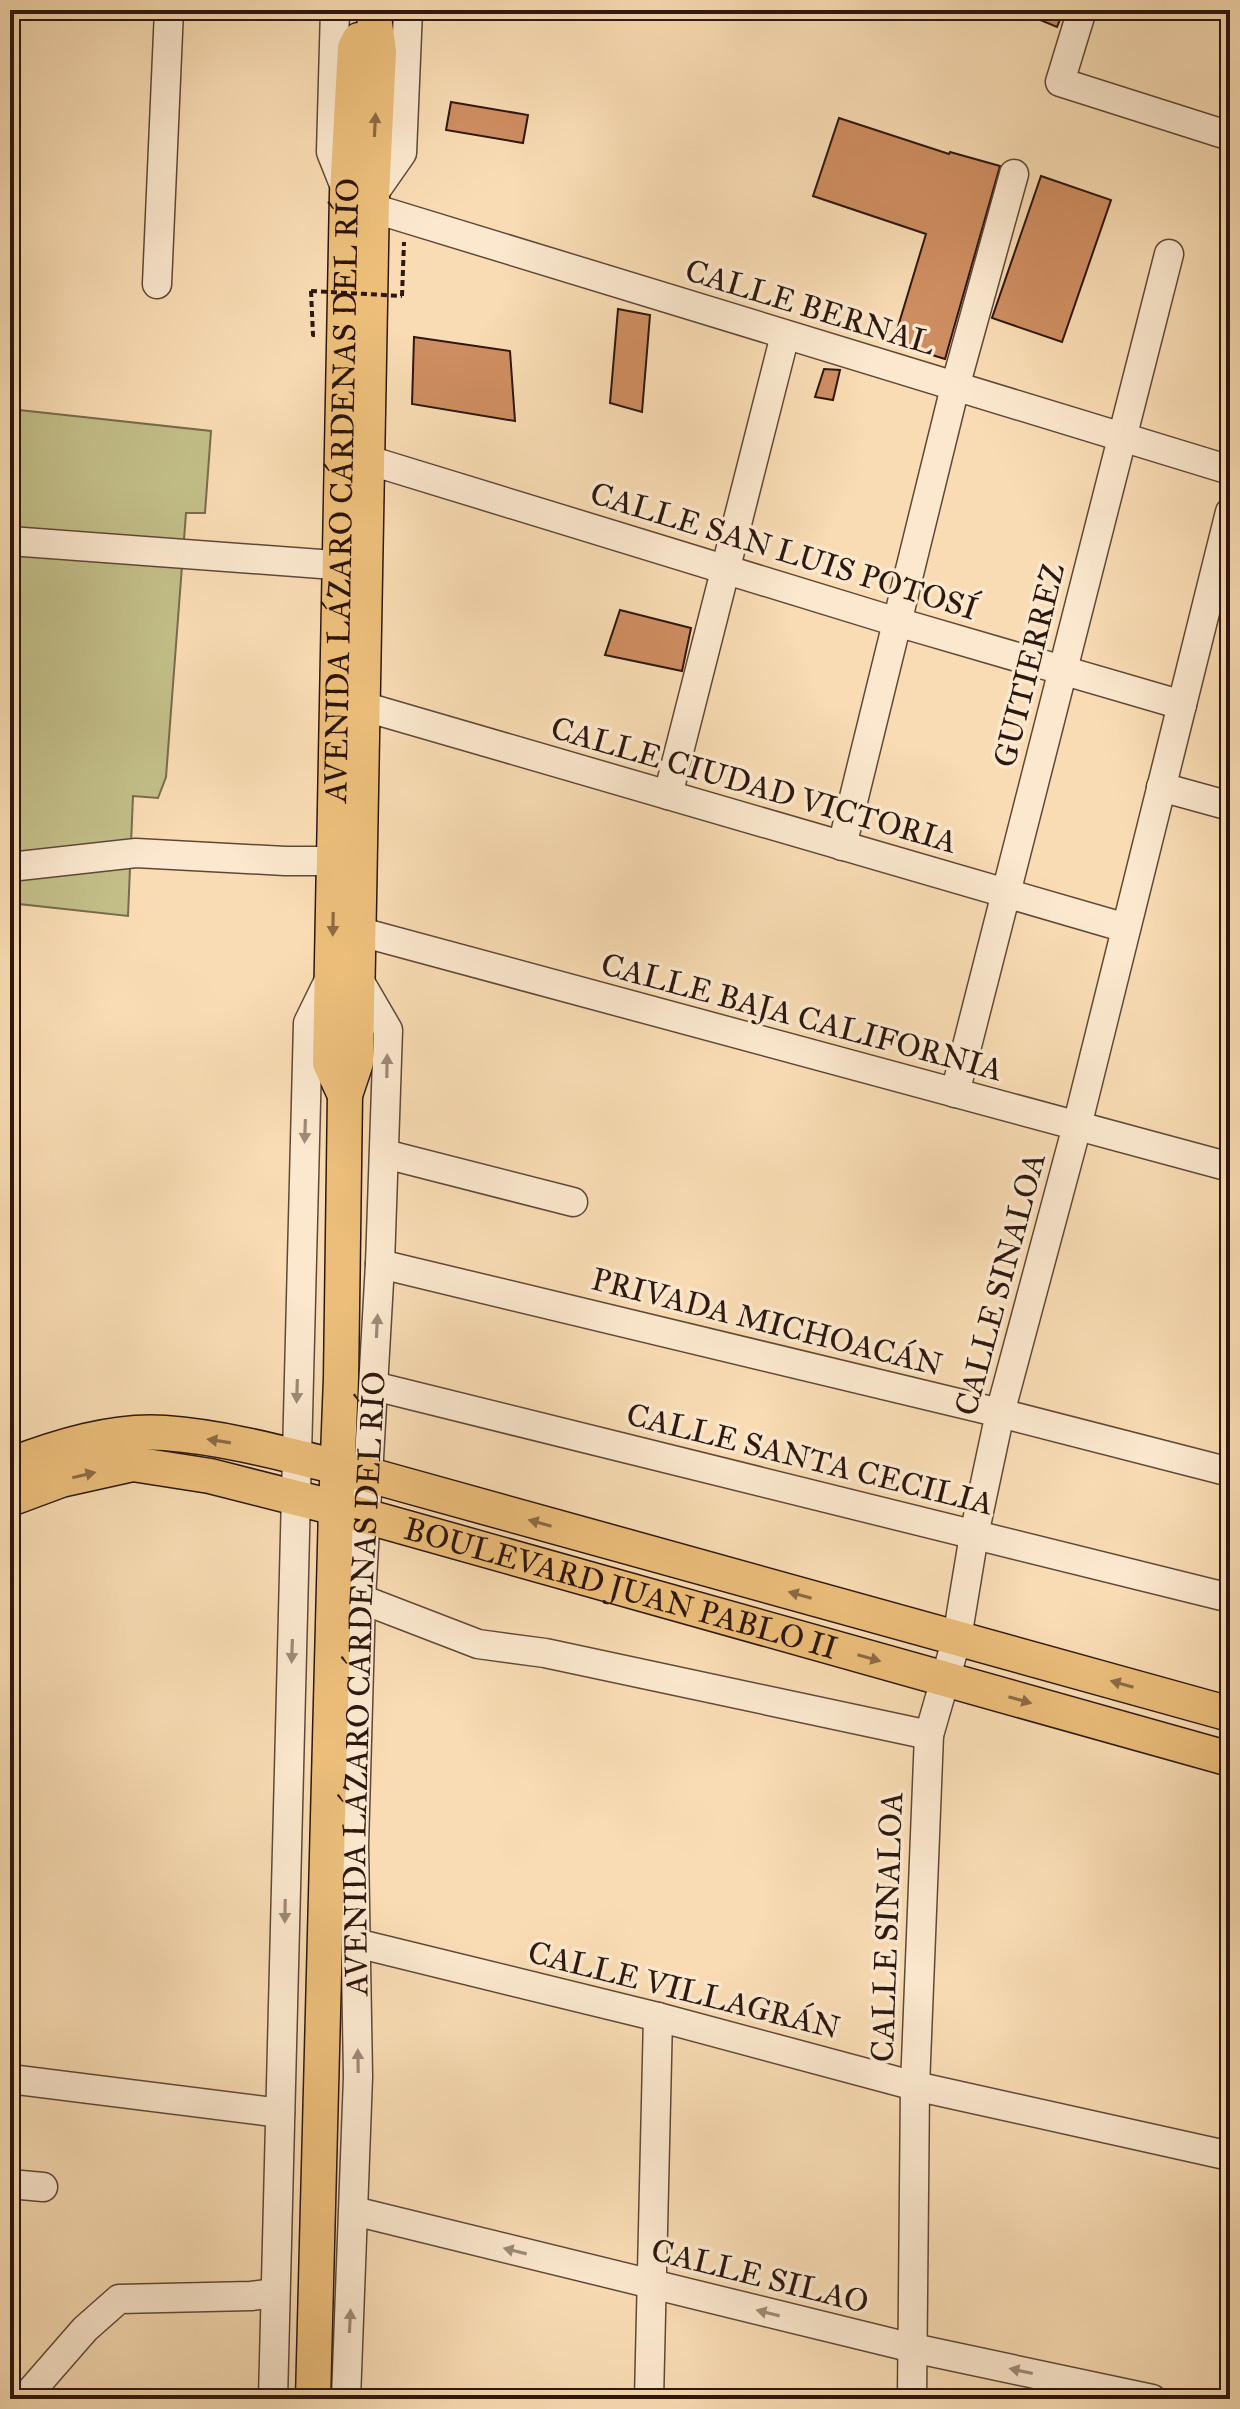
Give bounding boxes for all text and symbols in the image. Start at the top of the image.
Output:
one-way arrow [369,112,382,137]
street label: AVENIDA LÁZARO CÁRDENAS DEL RÍO [316,177,367,805]
street label: CALLE BERNAL [680,251,940,364]
street label: CALLE SAN LUIS POTOSÍ [586,472,984,629]
street label: GUITIERREZ [985,559,1073,771]
street label: CALLE CIUDAD VICTORIA [546,708,962,862]
one-way arrow [326,912,339,937]
street label: CALLE BAJA CALIFORNIA [597,945,1007,1090]
one-way arrow [380,1053,393,1078]
one-way arrow [299,1119,311,1144]
street label: CALLE SINALOA [946,1148,1054,1420]
street label: PRIVADA MICHOACÁN [588,1260,946,1384]
one-way arrow [370,1313,383,1338]
street label: AVENIDA LÁZARO CÁRDENAS DEL RÍO [334,1370,393,1998]
one-way arrow [291,1379,304,1404]
street label: CALLE SANTA CECILIA [623,1395,998,1524]
one-way arrow [206,1434,231,1447]
one-way arrow [72,1468,97,1481]
street label: BOULEVARD JUAN PABLO II [400,1509,842,1667]
one-way arrow [528,1516,552,1529]
one-way arrow [788,1588,812,1601]
one-way arrow [286,1639,298,1664]
one-way arrow [857,1652,881,1665]
one-way arrow [1109,1678,1134,1690]
one-way arrow [1009,1694,1033,1707]
street label: CALLE SINALOA [863,1791,911,2063]
one-way arrow [279,1899,291,1924]
street label: CALLE VILLAGRÁN [524,1932,844,2048]
one-way arrow [352,2048,364,2073]
street label: CALLE SILAO [647,2230,873,2322]
one-way arrow [503,2244,528,2256]
one-way arrow [755,2306,780,2318]
one-way arrow [344,2308,357,2333]
one-way arrow [1009,2364,1034,2377]

